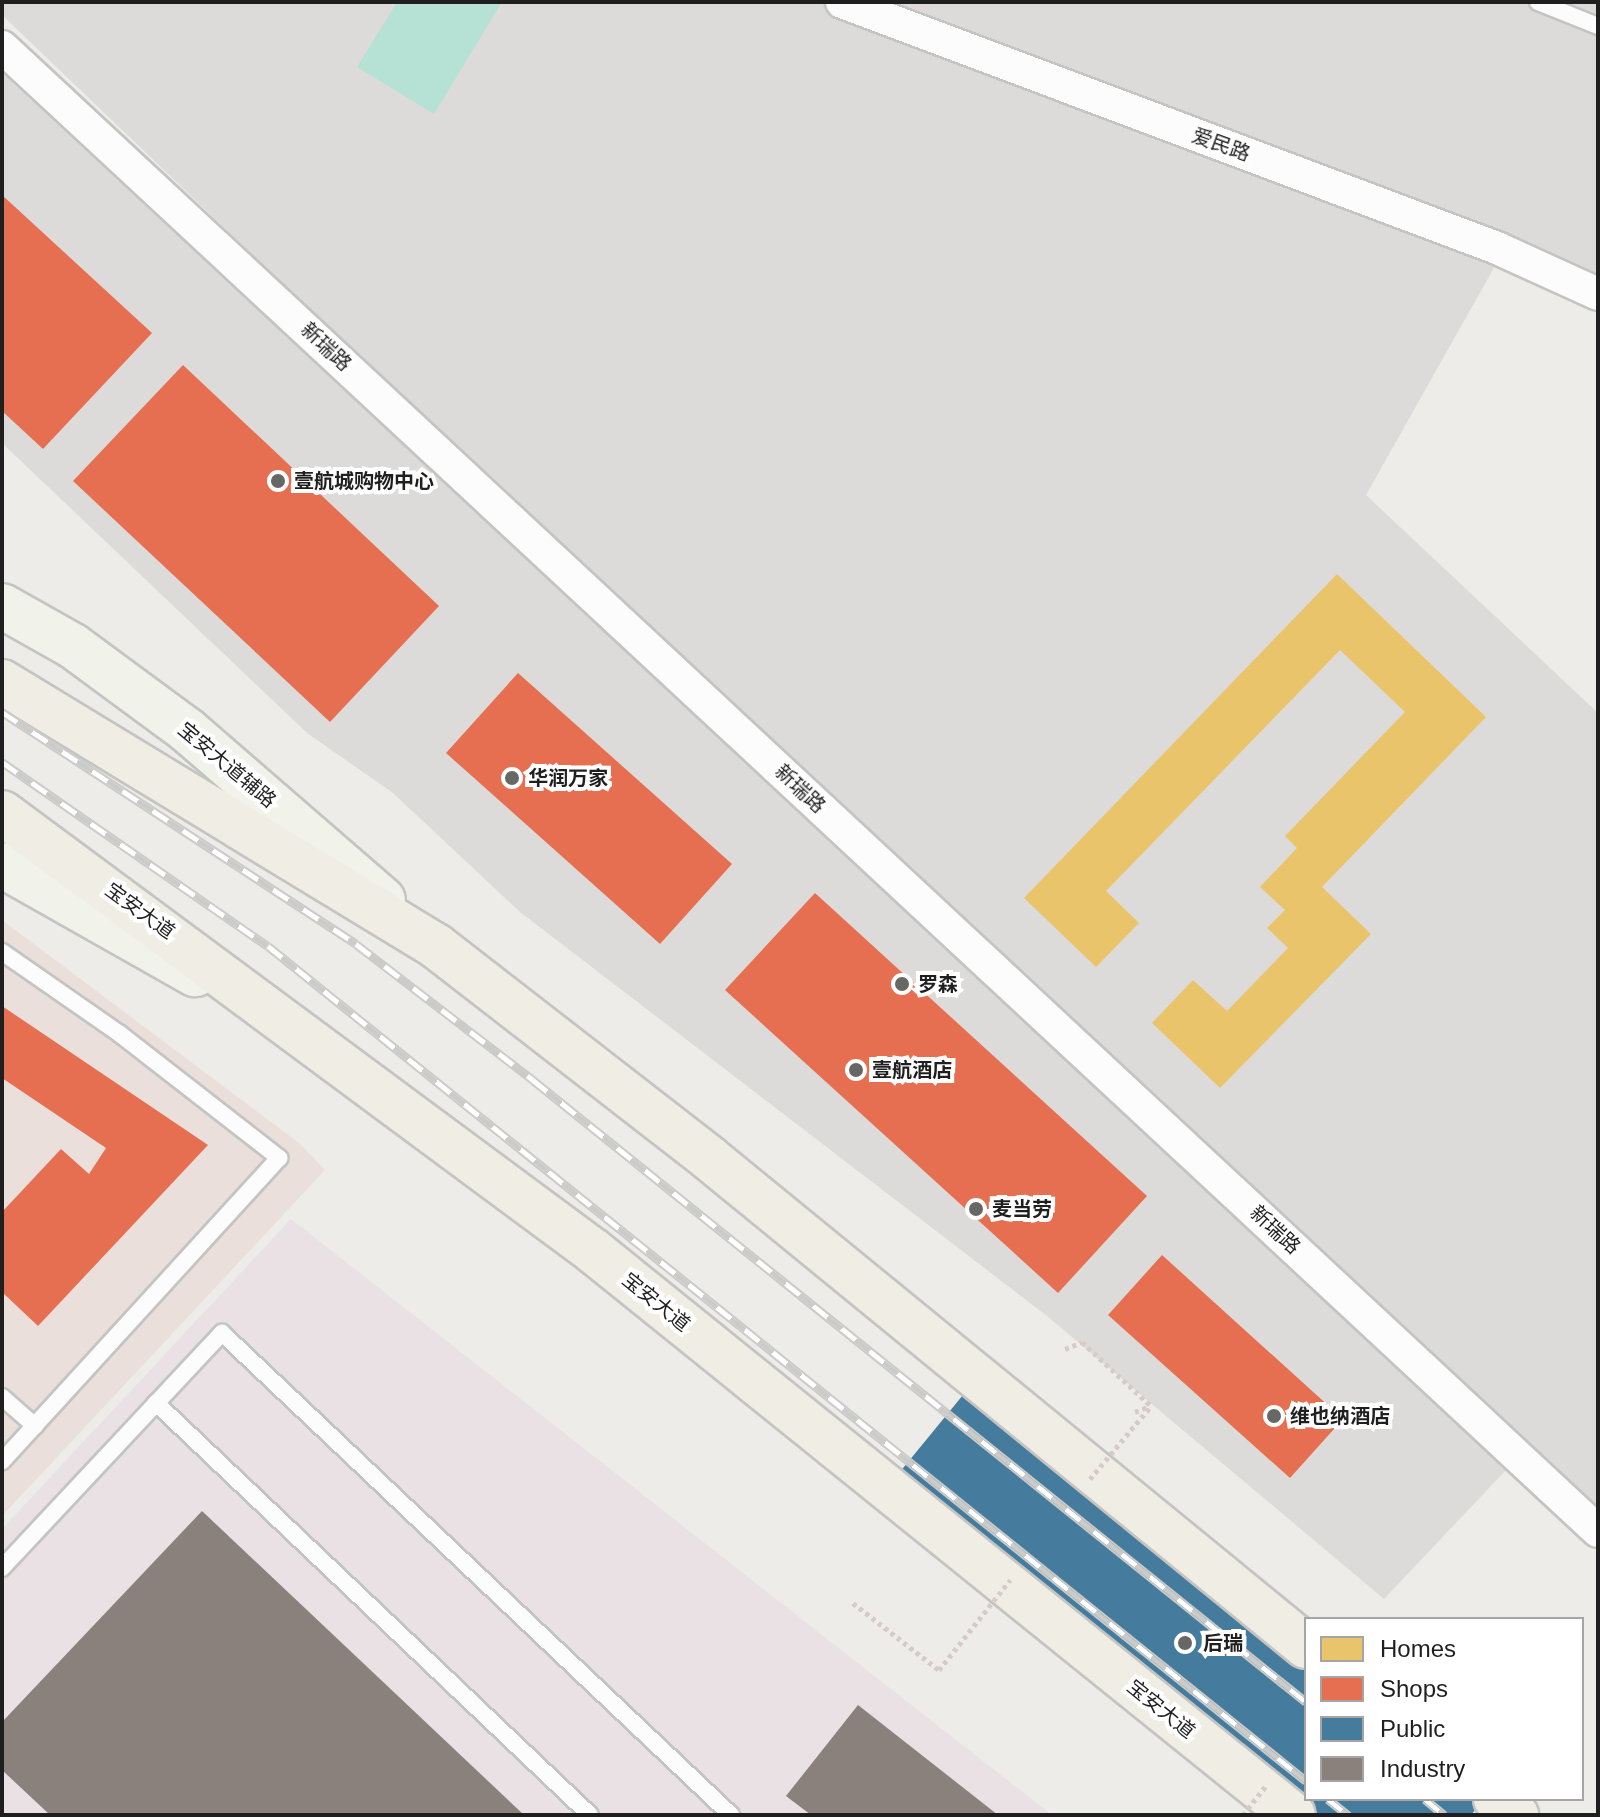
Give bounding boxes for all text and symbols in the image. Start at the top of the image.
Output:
street label: 爱民路 [1189,123,1253,167]
street label: 新瑞路 [296,318,356,376]
place label: 壹航城购物中心 [294,469,434,493]
marker: 壹航城购物中心 [269,472,287,490]
street label: 宝安大道辅路 [173,717,281,813]
street label: 新瑞路 [770,760,830,818]
place label: 华润万家 [528,766,608,790]
marker: 华润万家 [503,769,521,787]
street label: 宝安大道 [101,878,179,944]
place label: 罗森 [918,972,958,996]
marker: 罗森 [893,975,911,993]
place label: 壹航酒店 [872,1058,952,1082]
marker: 壹航酒店 [847,1061,865,1079]
place label: 麦当劳 [992,1197,1052,1221]
marker: 麦当劳 [967,1200,985,1218]
street label: 新瑞路 [1245,1201,1305,1259]
street label: 宝安大道 [617,1268,695,1336]
place label: 维也纳酒店 [1290,1404,1390,1428]
marker: 维也纳酒店 [1265,1407,1283,1425]
legend [1304,1617,1584,1801]
place label: 后瑞 [1203,1631,1243,1655]
marker: 后瑞 [1174,1632,1196,1654]
text: Homes [1380,1635,1456,1662]
street label: 宝安大道 [1122,1675,1200,1743]
text: Shops [1380,1675,1448,1702]
text: Public [1380,1715,1445,1742]
text: Industry [1380,1755,1465,1782]

